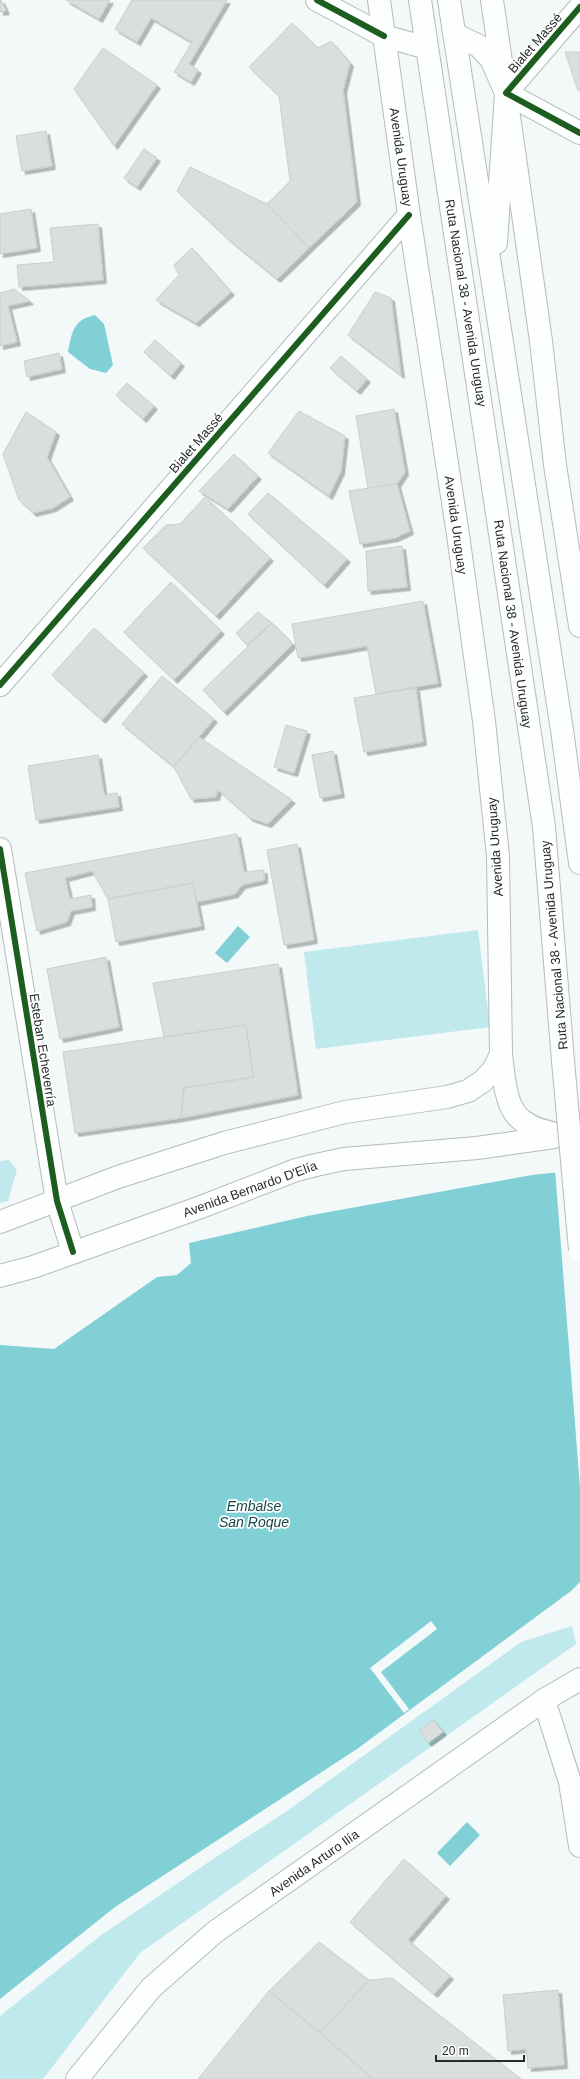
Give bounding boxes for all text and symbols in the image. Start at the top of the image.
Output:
street label: Bialet Massé [505,10,565,76]
street label: Avenida Uruguay [387,107,415,208]
street label: Ruta Nacional 38 - Avenida Uruguay [442,198,490,408]
street label: Bialet Massé [166,410,226,476]
street label: Avenida Uruguay [442,475,470,576]
street label: Ruta Nacional 38 - Avenida Uruguay [491,519,535,730]
street label: Avenida Uruguay [484,796,506,897]
street label: Ruta Nacional 38 - Avenida Uruguay [537,839,571,1050]
street label: Esteban Echeverría [27,992,59,1108]
street label: Avenida Bernardo D'Elía [181,1157,320,1220]
water label: Embalse San Roque [219,1498,289,1530]
street label: Avenida Arturo Ilía [266,1826,362,1900]
scale bar [436,2037,524,2063]
text: 20 m [442,2044,469,2058]

